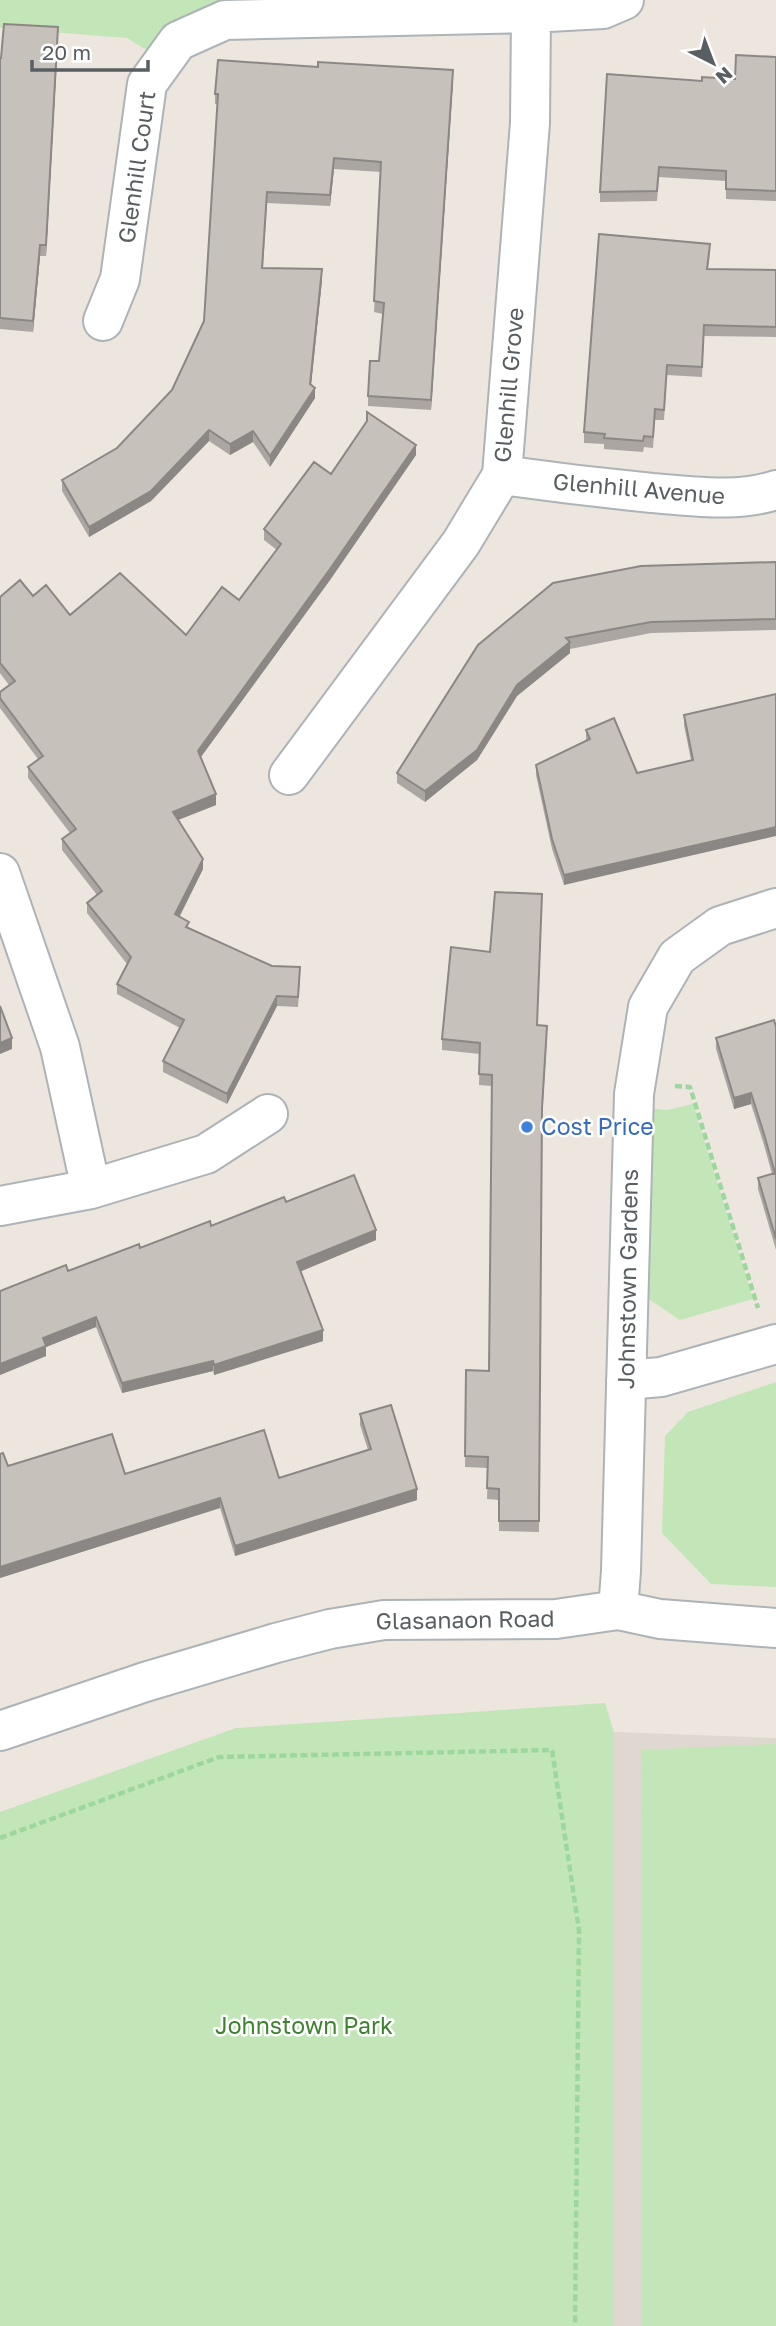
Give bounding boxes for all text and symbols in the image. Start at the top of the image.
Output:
scale bar [32,28,147,72]
north arrow [678,28,748,98]
text: 20 m [42,39,91,65]
text: N [712,63,738,89]
street label: Glenhill Court [111,89,161,245]
street label: Glenhill Grove [487,306,529,464]
street label: Glenhill Avenue [552,467,726,509]
place label: Cost Price [541,1112,654,1140]
marker: Cost Price [519,1119,535,1135]
street label: Johnstown Gardens [611,1169,643,1389]
street label: Glasanaon Road [375,1603,555,1635]
park label: Johnstown Park [215,2011,393,2039]

